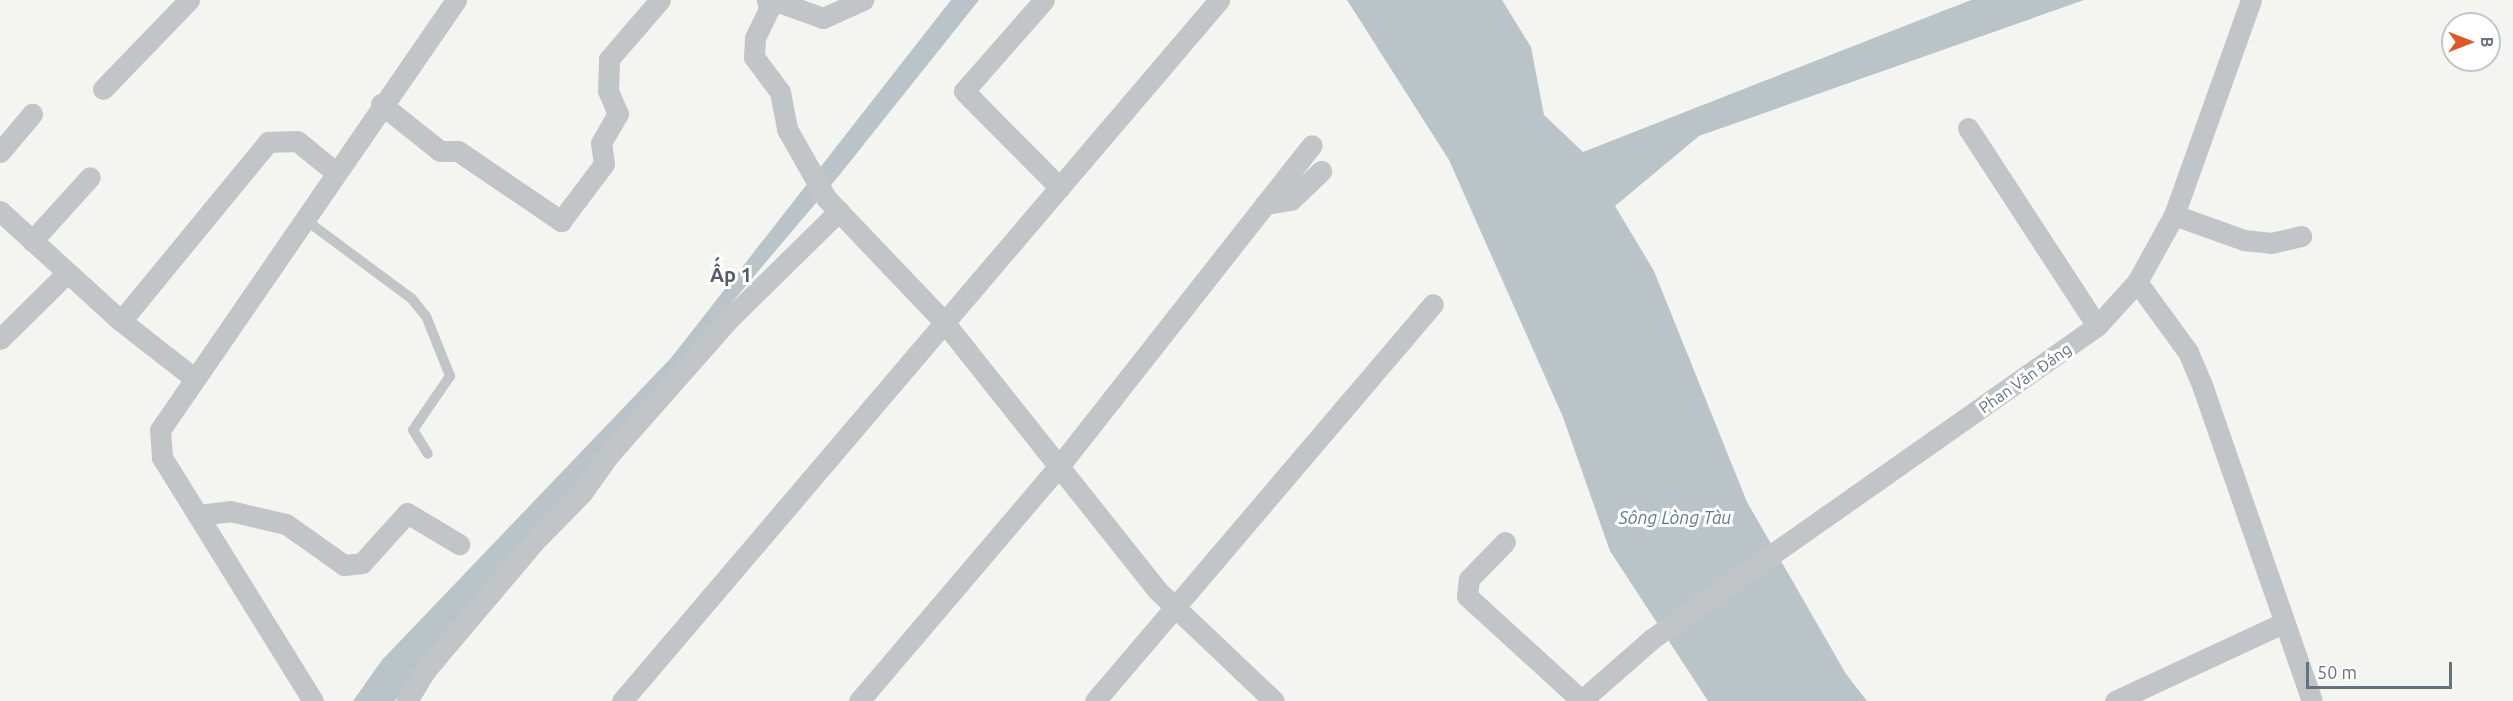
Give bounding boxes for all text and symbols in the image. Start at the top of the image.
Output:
north arrow [2441,12,2501,72]
text: B [2478,37,2496,47]
district label: Ấp 1 [710,262,752,286]
street label: Phan Văn Đáng [1975,339,2075,417]
water label: Sông Lòng Tàu [1619,506,1731,528]
scale bar [2309,650,2454,688]
text: 50 m [2317,662,2357,682]

